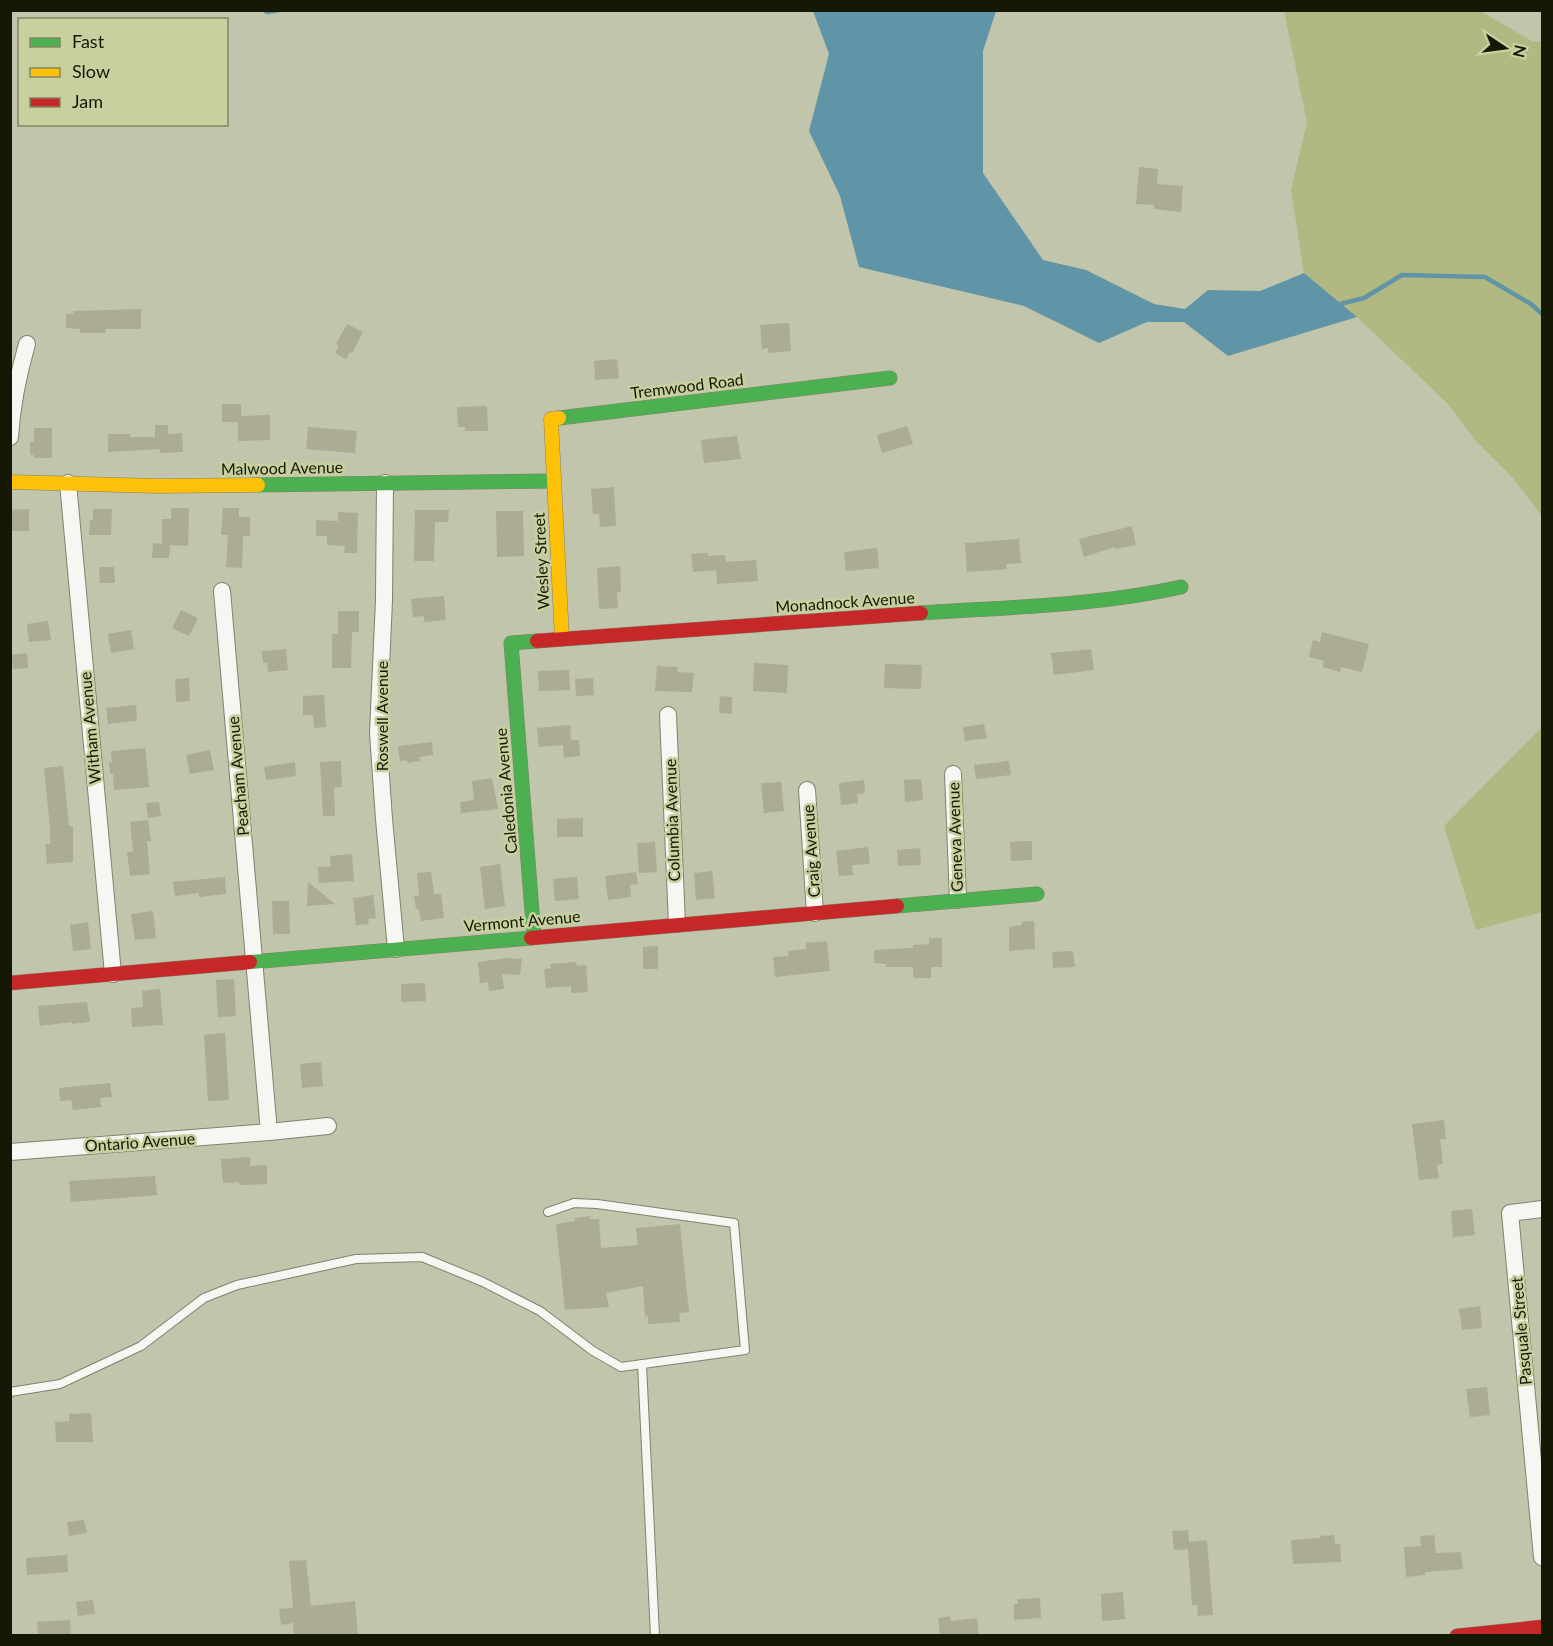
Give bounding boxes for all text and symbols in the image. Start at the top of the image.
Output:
legend [18,18,228,126]
north arrow [1475,18,1535,78]
text: Fast [72,30,105,52]
text: N [1509,43,1531,60]
text: Slow [72,60,110,82]
text: Jam [72,90,103,112]
street label: Tremwood Road [629,369,745,402]
street label: Malwood Avenue [221,457,343,478]
street label: Wesley Street [528,512,553,610]
street label: Monadnock Avenue [775,587,915,616]
street label: Roswell Avenue [372,661,391,771]
street label: Witham Avenue [75,671,104,785]
street label: Peacham Avenue [223,716,252,837]
street label: Caledonia Avenue [491,727,520,855]
street label: Columbia Avenue [660,758,683,882]
street label: Geneva Avenue [943,782,966,892]
street label: Craig Avenue [798,804,823,898]
street label: Vermont Avenue [463,906,581,935]
street label: Ontario Avenue [84,1128,196,1155]
street label: Pasquale Street [1506,1276,1535,1386]

